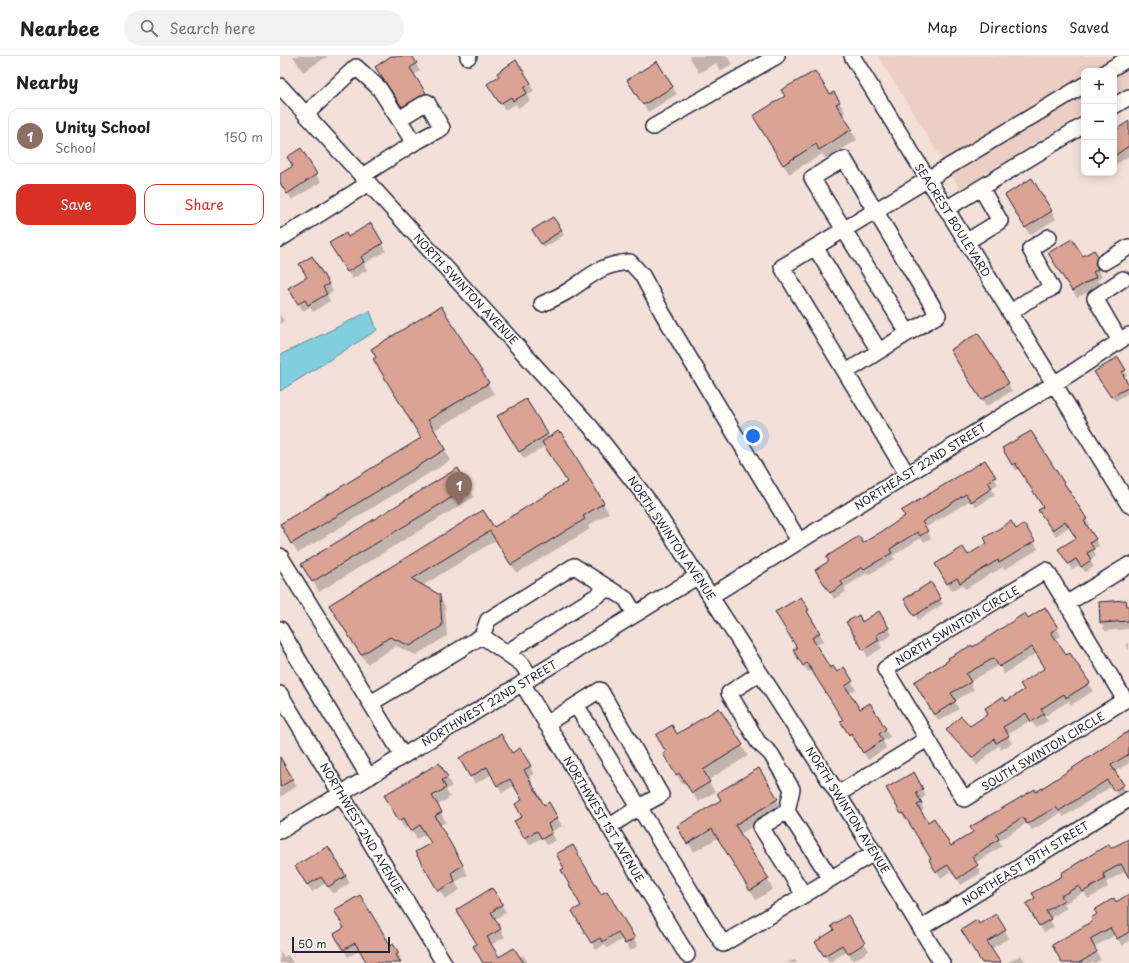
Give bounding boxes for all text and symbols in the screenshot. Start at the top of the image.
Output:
search box [124,10,404,46]
text: Nearbee [20,14,100,42]
text: Search here [170,16,255,39]
icon: search [138,17,160,39]
text: Map [927,17,957,38]
text: Directions [979,17,1047,38]
text: Saved [1069,17,1109,38]
map controls [1081,68,1117,176]
button: + [1081,68,1117,104]
text: Nearby [16,69,78,95]
button: − [1081,104,1117,140]
text: Unity School [55,115,150,138]
text: 1 [27,127,33,146]
text: 150 m [224,127,263,146]
text: School [55,138,96,157]
button: locate [1081,140,1117,176]
street label: SEACREST BOULEVARD [911,160,995,280]
button: Save [16,184,136,225]
button: Share [144,184,264,225]
street label: NORTH SWINTON AVENUE [410,230,522,349]
street label: NORTHEAST 22ND STREET [851,418,990,514]
your location [743,426,763,446]
pin: 1 [446,472,472,505]
street label: NORTH SWINTON AVENUE [624,472,720,604]
street label: NORTH SWINTON CIRCLE [892,581,1022,669]
street label: NORTHWEST 22ND STREET [418,655,560,750]
street label: SOUTH SWINTON CIRCLE [978,707,1108,795]
street label: NORTH SWINTON AVENUE [802,743,894,877]
street label: NORTHWEST 1ST AVENUE [560,753,648,885]
street label: NORTHWEST 2ND AVENUE [316,759,408,897]
street label: NORTHEAST 19TH STREET [958,817,1092,909]
scale bar [292,935,390,954]
text: 50 m [298,935,327,952]

